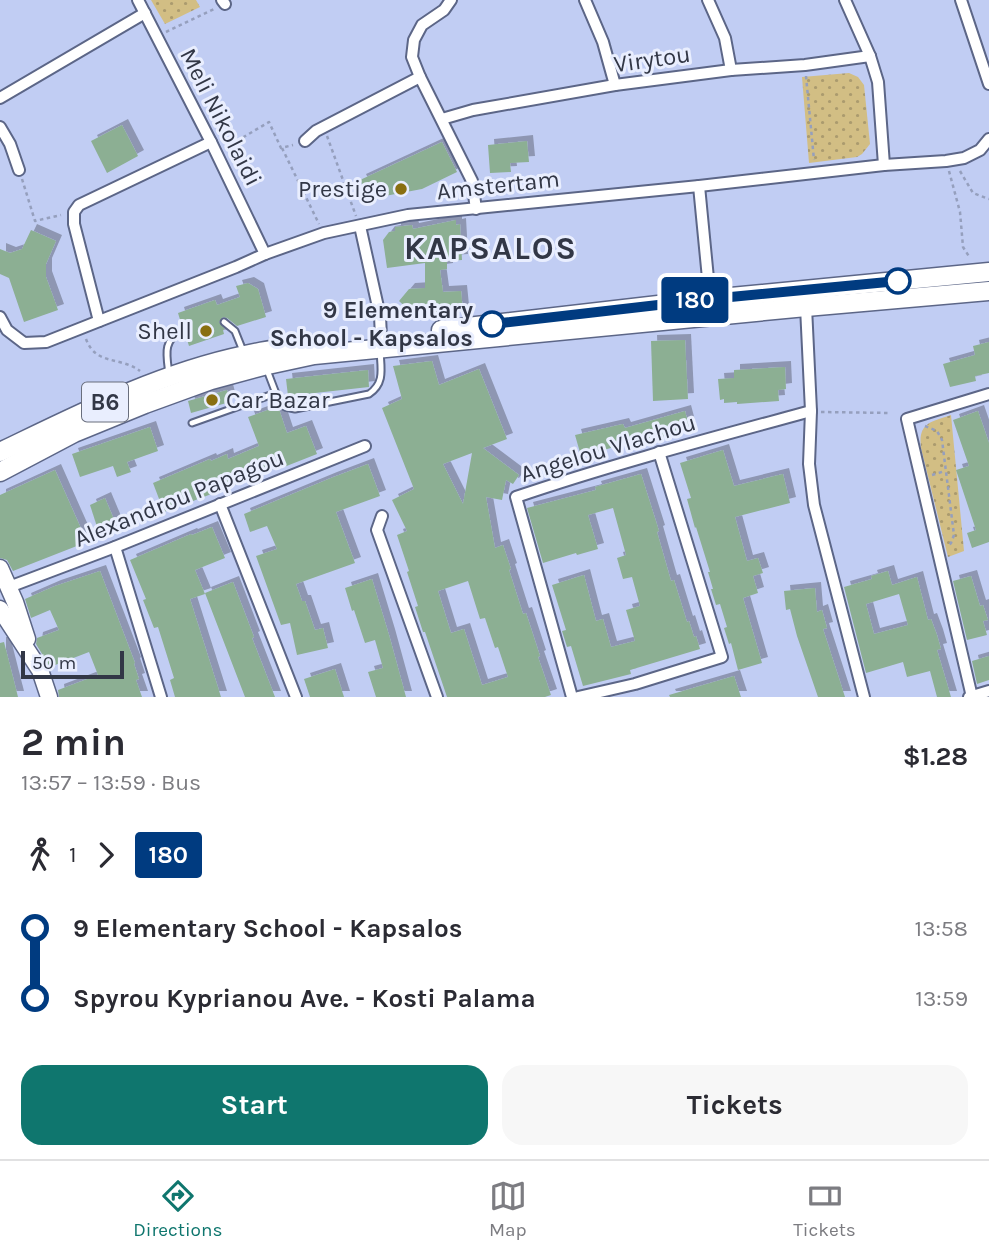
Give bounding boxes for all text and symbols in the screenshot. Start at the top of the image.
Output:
street label: Virytou [612,40,692,78]
street label: Meli Nikolaidi [174,43,268,191]
street label: Amstertam [435,165,561,205]
place label: Prestige [298,175,387,203]
marker: Prestige [393,181,409,197]
district label: KAPSALOS [404,230,578,267]
unlabelled marker [885,268,911,294]
line badge: 180 [655,277,735,323]
text: 180 [675,286,715,314]
place label: 9 Elementary School - Kapsalos [270,296,473,352]
marker: 9 Elementary School - Kapsalos [479,311,505,337]
place label: Shell [137,317,192,345]
marker: Shell [198,323,214,339]
road number: B6 [82,382,128,422]
place label: Car Bazar [226,386,330,414]
marker: Car Bazar [204,392,220,408]
street label: Angelou Vlachou [517,408,699,488]
street label: Alexandrou Papagou [70,443,288,553]
scale bar [21,648,124,680]
text: 50 m [32,652,76,674]
text: 2 min [21,720,126,765]
text: $1.28 [903,741,968,772]
text: 13:57 – 13:59 · Bus [21,769,201,796]
icon: walk [21,836,59,874]
icon: forward [87,836,125,874]
text: 1 [69,841,77,868]
text: 180 [149,841,188,869]
text: 9 Elementary School - Kapsalos [73,913,462,944]
text: 13:58 [914,915,968,942]
text: Spyrou Kyprianou Ave. - Kosti Palama [73,983,536,1014]
text: 13:59 [915,985,968,1012]
button: Start [21,1065,488,1145]
button: Tickets [502,1065,968,1145]
tab: Directions [133,1177,222,1241]
tab: Map [489,1177,527,1241]
tab: Tickets [793,1177,856,1241]

